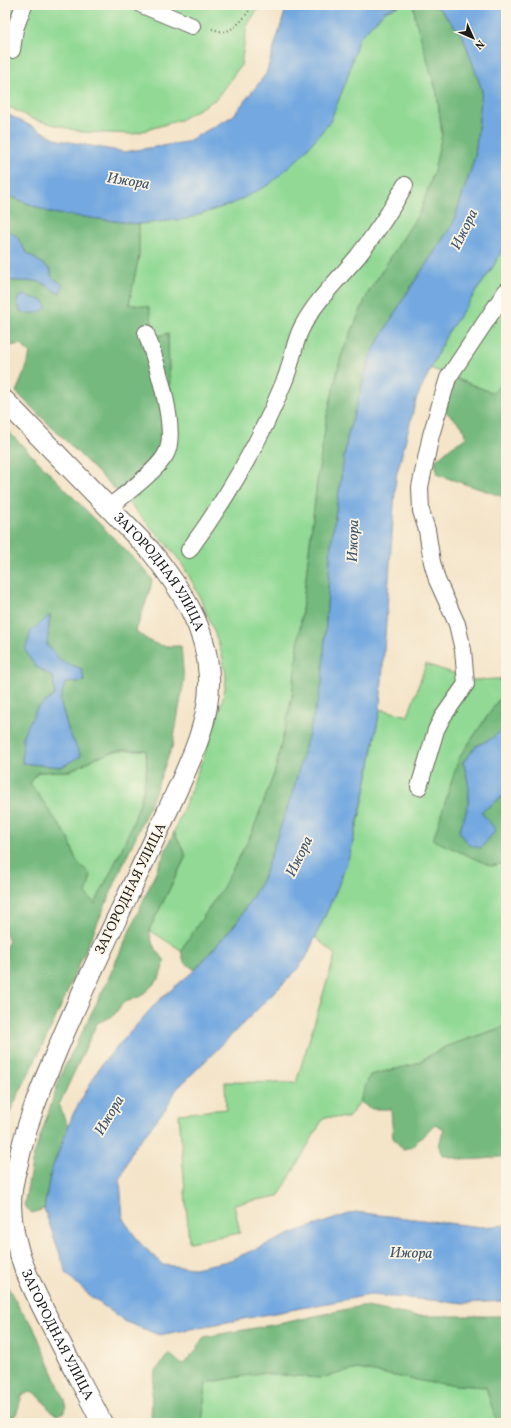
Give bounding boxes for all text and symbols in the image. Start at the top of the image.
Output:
north arrow [453,18,493,58]
text: N [471,36,487,52]
water label: Ижора [105,168,151,196]
water label: Ижора [446,206,484,254]
street label: ЗАГОРОДНАЯ УЛИЦА [109,508,209,634]
water label: Ижора [343,519,365,563]
street label: ЗАГОРОДНАЯ УЛИЦА [91,820,171,958]
water label: Ижора [281,833,319,881]
water label: Ижора [90,1092,130,1140]
water label: Ижора [389,1243,433,1265]
street label: ЗАГОРОДНАЯ УЛИЦА [17,1266,98,1404]

